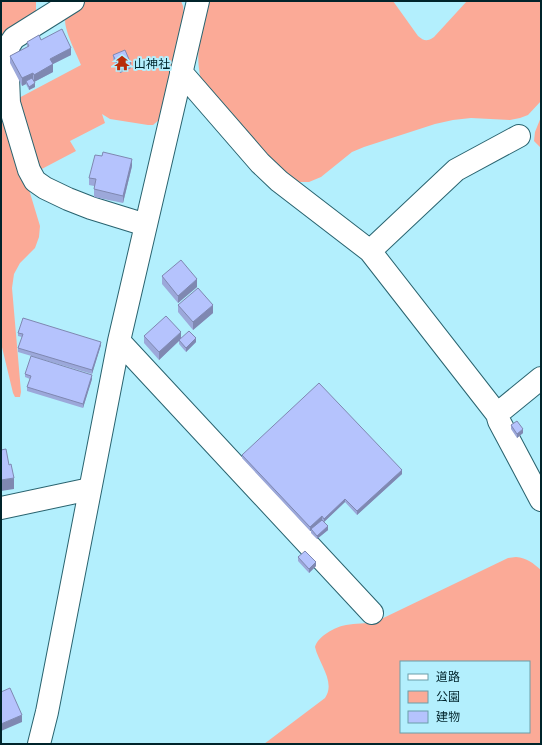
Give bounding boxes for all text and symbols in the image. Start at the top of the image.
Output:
temple icon: 山神社 [113,54,131,72]
place label: 山神社 [134,54,170,72]
legend [400,661,530,733]
text: 道路 [436,667,460,685]
text: 公園 [436,687,460,705]
text: 建物 [436,707,460,725]

